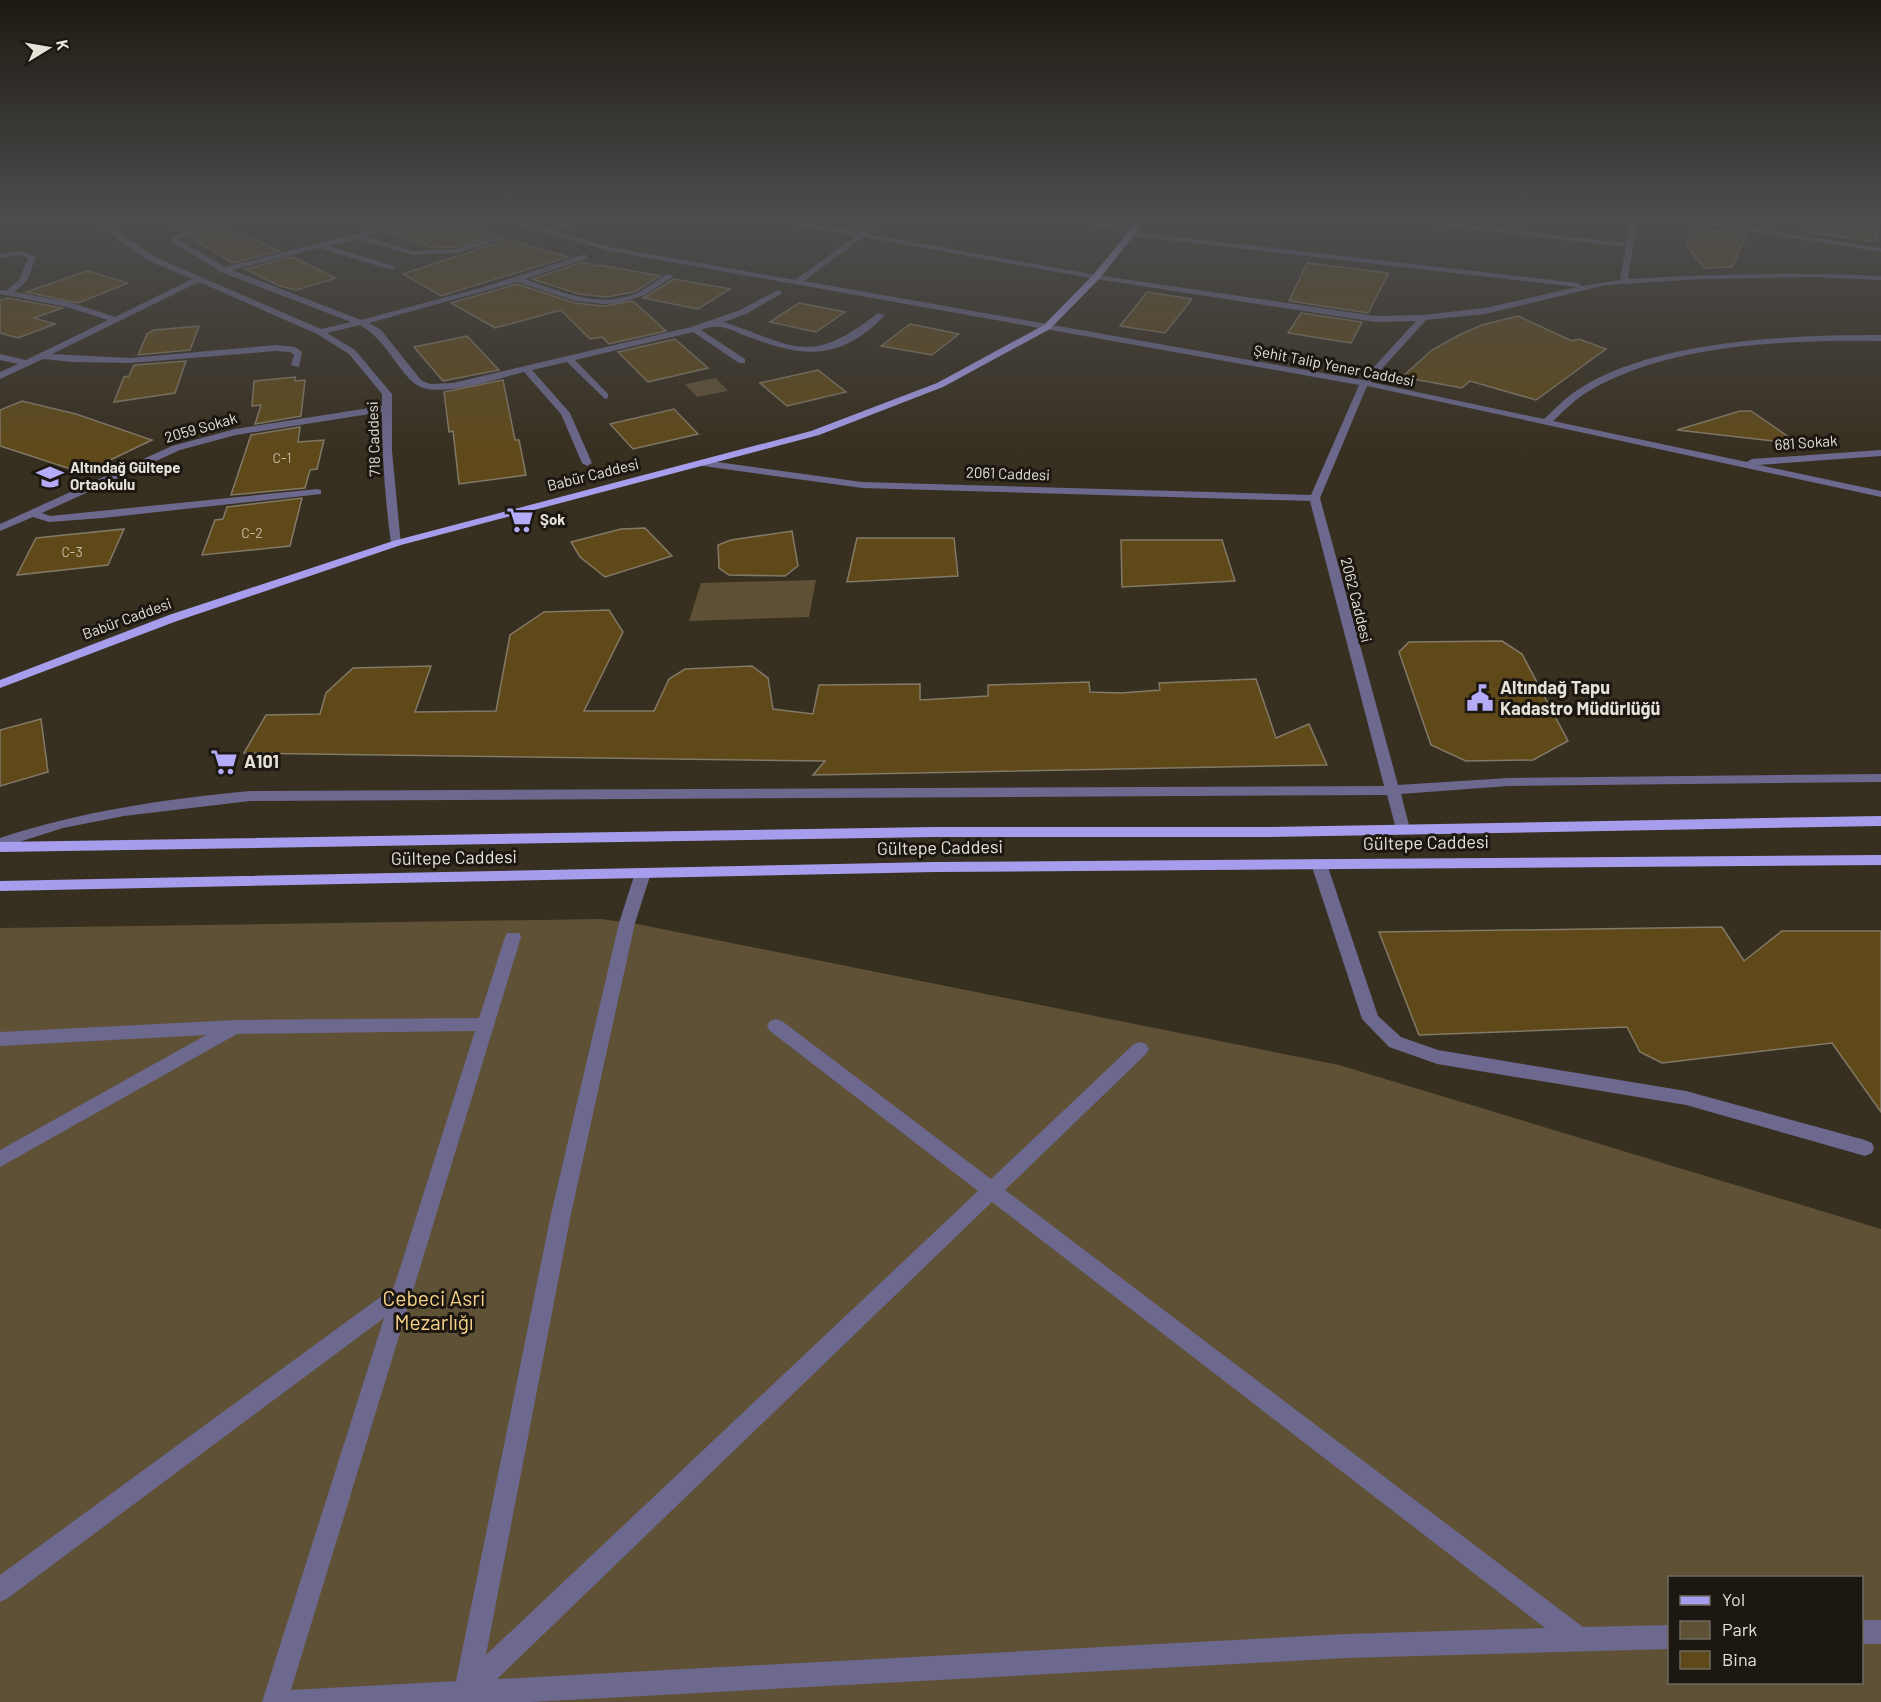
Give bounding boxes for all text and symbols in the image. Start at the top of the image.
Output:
north arrow [18,18,78,78]
text: K [53,38,73,52]
street label: Şehit Talip Yener Caddesi [1252,341,1416,389]
street label: 718 Caddesi [363,401,383,477]
street label: 2059 Sokak [162,408,239,446]
street label: 681 Sokak [1774,431,1838,453]
house number: C-1 [273,449,291,466]
street label: Babür Caddesi [545,454,640,494]
place label: Altındağ Gültepe Ortaokulu [70,458,180,493]
school or university icon: Altındağ Gültepe Ortaokulu [35,462,65,492]
street label: 2061 Caddesi [966,463,1050,483]
supermarket icon: Şok [505,505,535,535]
place label: Şok [540,510,565,528]
house number: C-2 [241,524,263,541]
house number: C-3 [61,543,83,560]
street label: 2062 Caddesi [1338,555,1376,644]
street label: Babür Caddesi [80,594,174,643]
place label: Altındağ Tapu Kadastro Müdürlüğü [1500,676,1660,719]
public building icon: Altındağ Tapu Kadastro Müdürlüğü [1465,683,1495,713]
supermarket icon: A101 [209,747,239,777]
place label: A101 [244,750,279,772]
street label: Gültepe Caddesi [1363,830,1489,854]
street label: Gültepe Caddesi [877,835,1003,859]
street label: Gültepe Caddesi [391,845,517,869]
park label: Cebeci Asri Mezarlığı [383,1285,485,1334]
legend [1668,1576,1863,1684]
text: Yol [1722,1588,1745,1610]
text: Park [1722,1618,1757,1640]
text: Bina [1722,1648,1757,1670]

